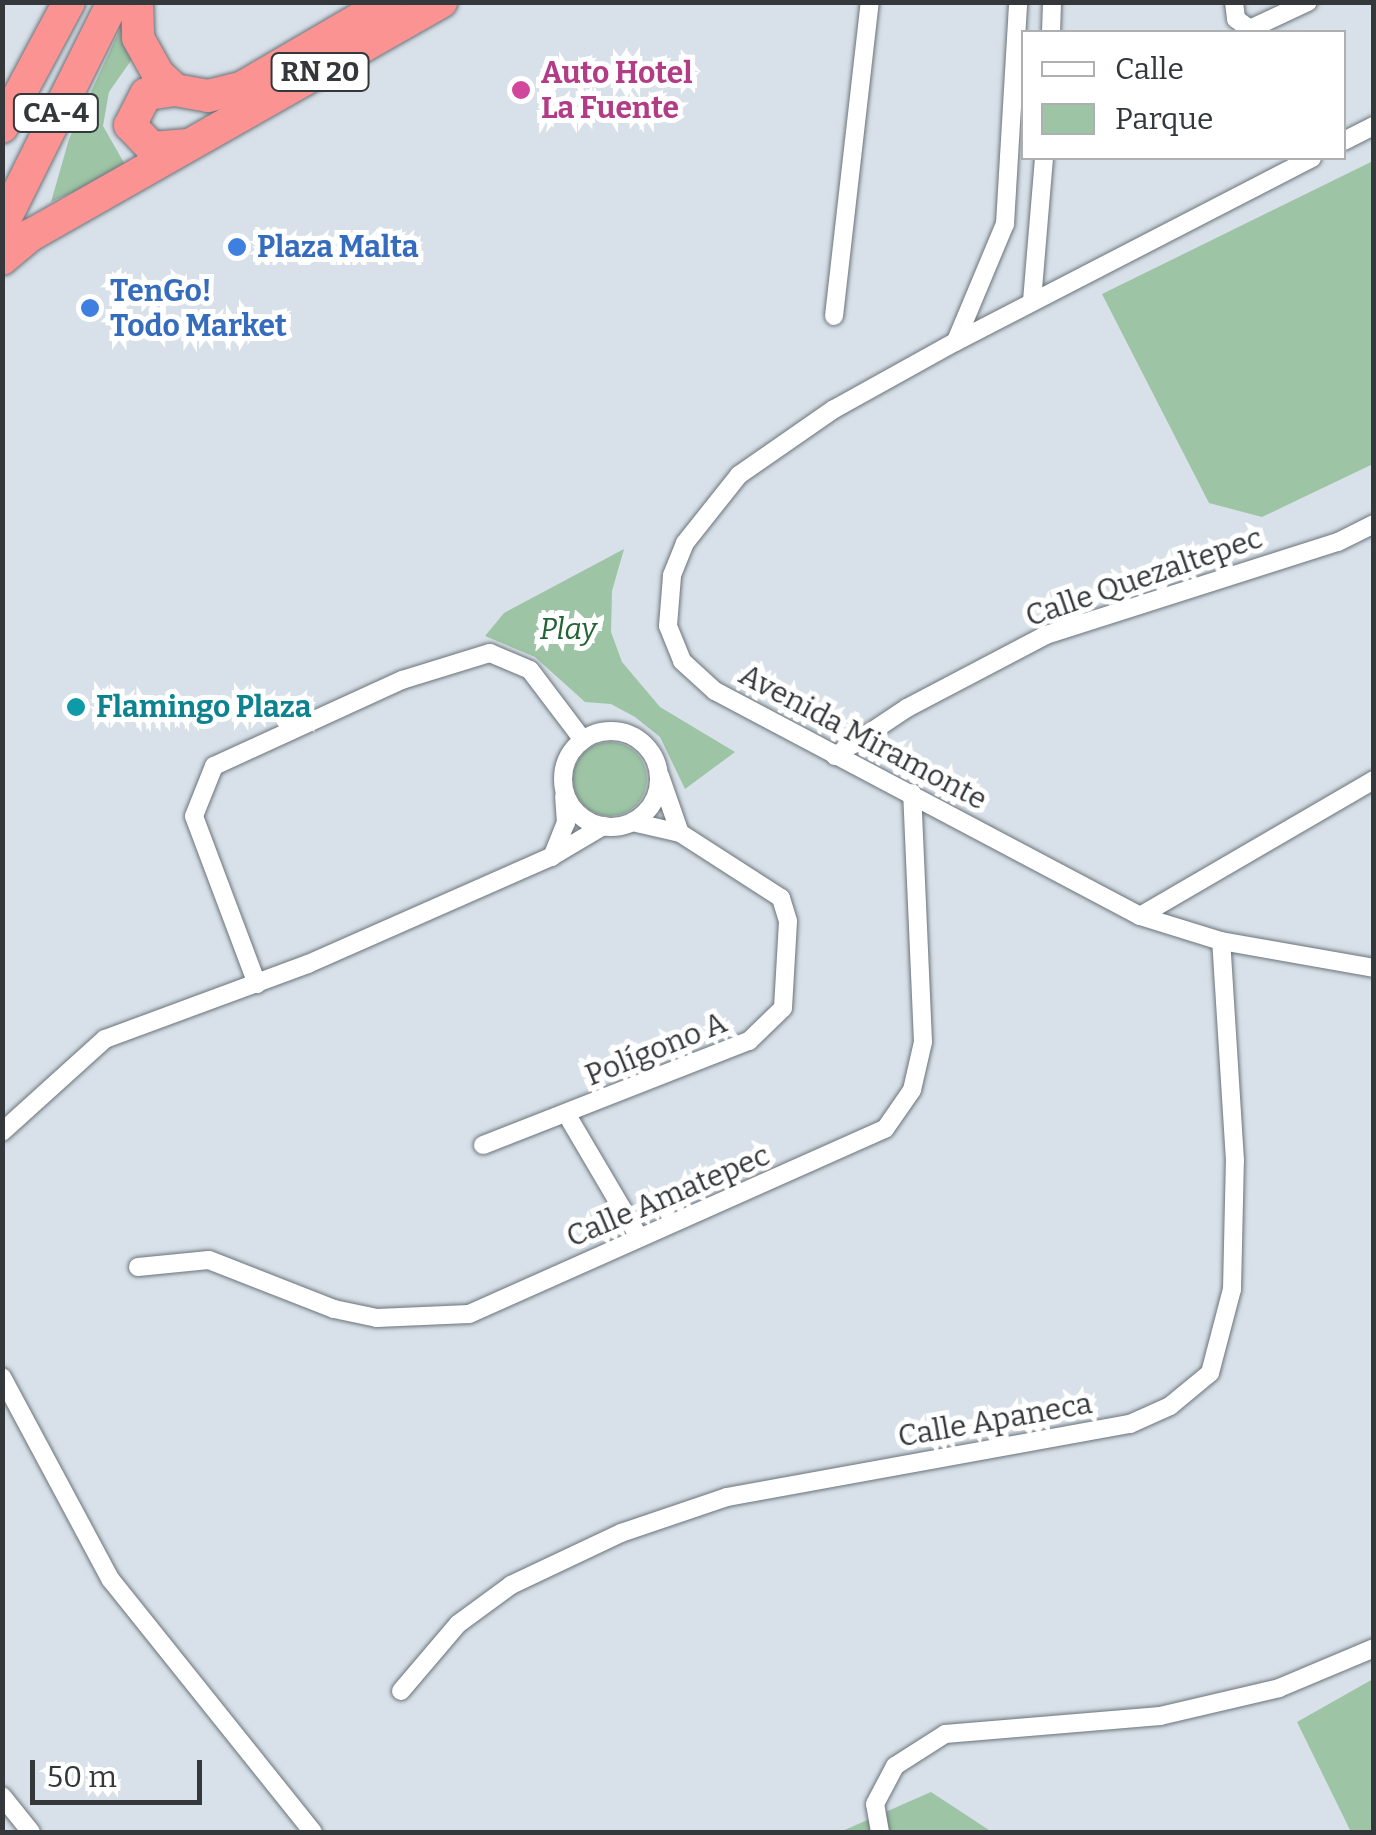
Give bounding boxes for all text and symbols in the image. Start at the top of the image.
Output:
legend [1021,30,1346,160]
road number: RN 20 [270,49,370,95]
text: Calle [1115,51,1184,87]
place label: Auto Hotel La Fuente [541,55,692,126]
marker: Auto Hotel La Fuente [510,79,532,101]
road number: CA-4 [11,90,101,136]
text: Parque [1115,101,1213,137]
place label: Plaza Malta [257,229,419,265]
marker: Plaza Malta [226,236,248,258]
place label: TenGo! Todo Market [110,273,287,344]
marker: TenGo! Todo Market [79,297,101,319]
street label: Calle Quezaltepec [1021,520,1267,634]
park label: Play [539,611,597,647]
street label: Avenida Miramonte [733,656,993,818]
place label: Flamingo Plaza [96,689,312,725]
marker: Flamingo Plaza [65,696,87,718]
street label: Polígono A [580,1004,732,1094]
street label: Calle Amatepec [561,1137,775,1255]
street label: Calle Apaneca [895,1385,1095,1455]
scale bar [35,1740,208,1802]
text: 50 m [47,1759,117,1795]

